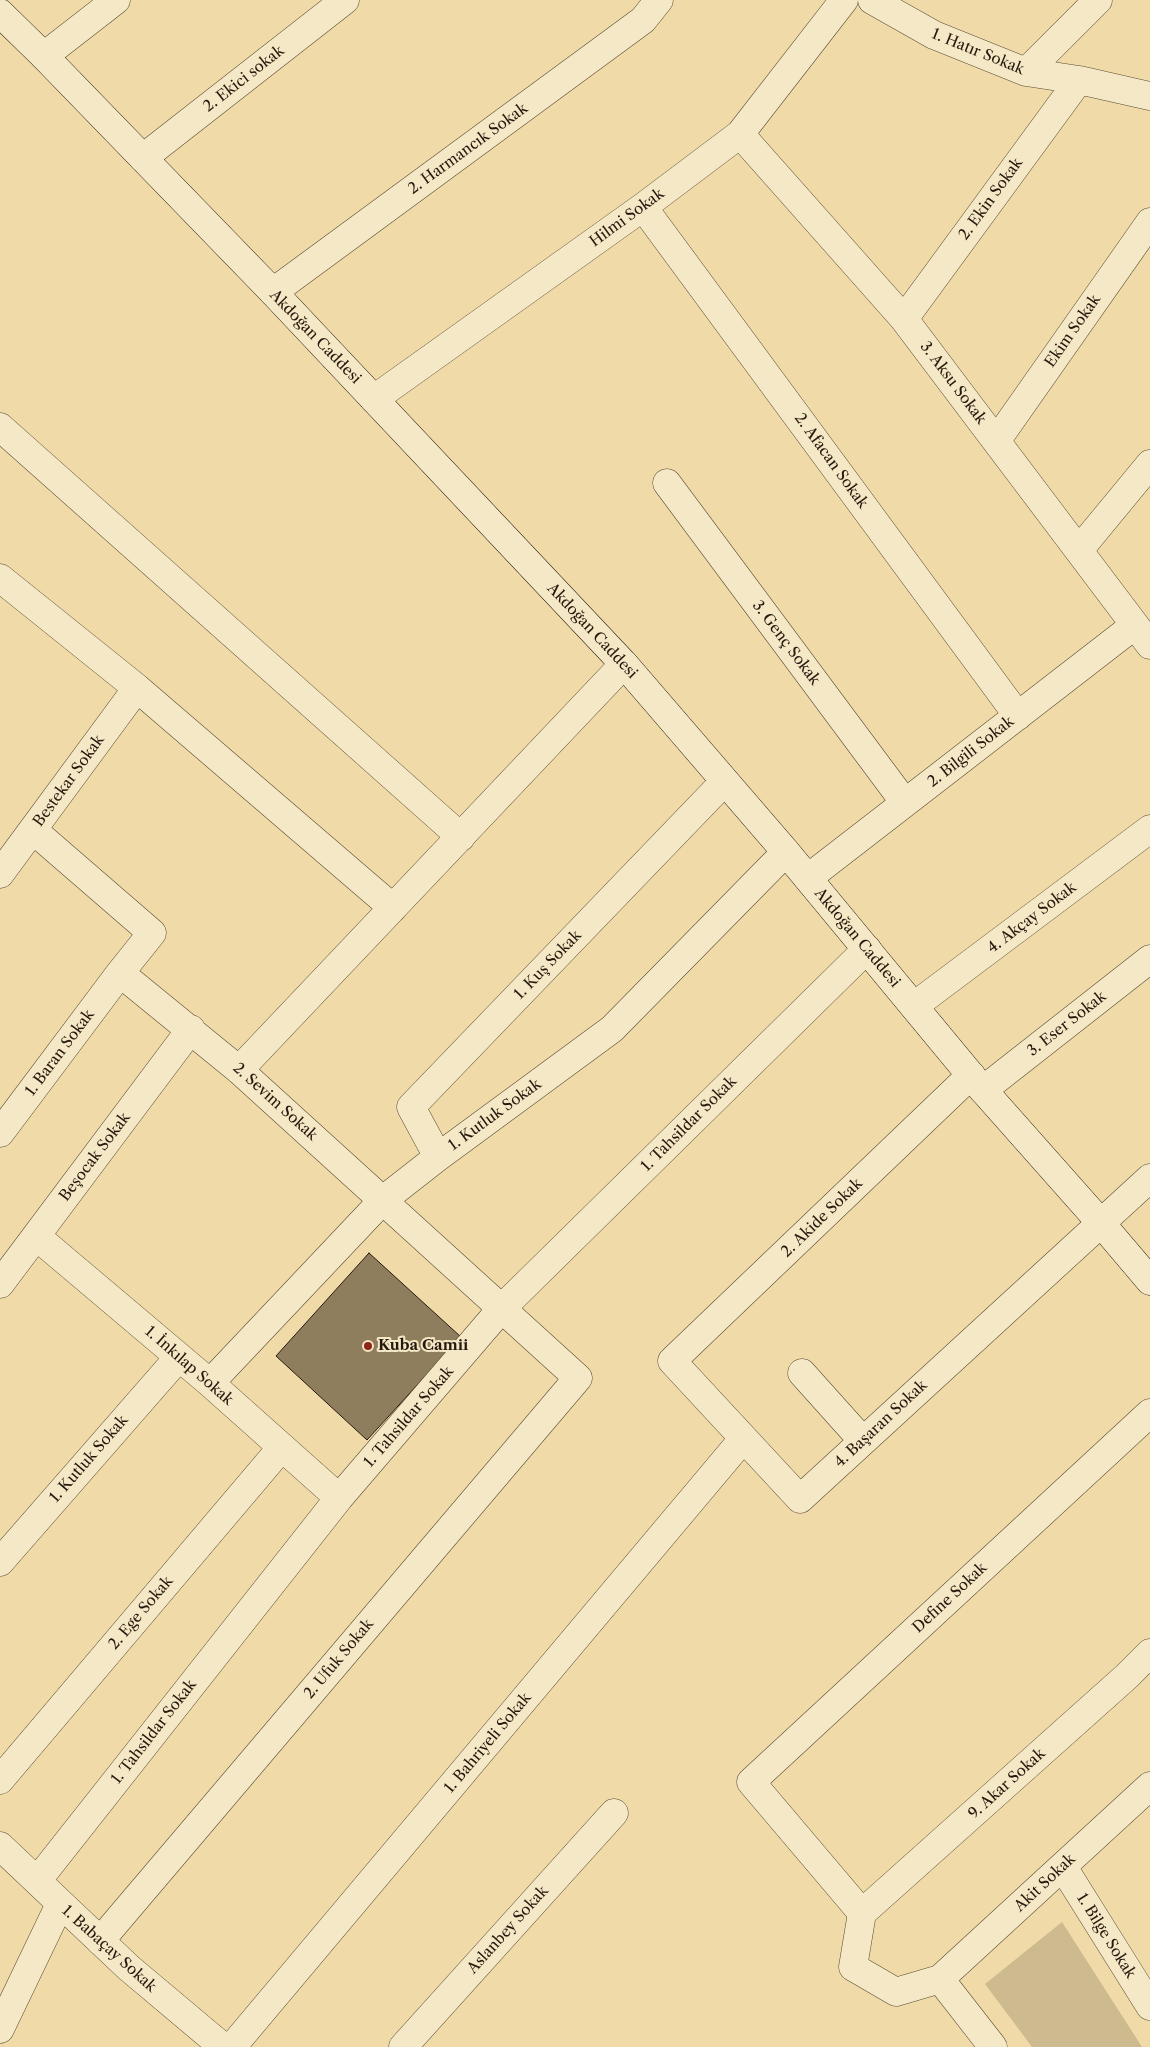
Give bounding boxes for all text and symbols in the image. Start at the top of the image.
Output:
street label: 1. Hatır Sokak [929,25,1027,79]
street label: 2. Ekici sokak [200,42,288,116]
street label: 2. Harmancık Sokak [405,100,531,198]
street label: 2. Ekin Sokak [955,155,1027,243]
street label: Hilmi Sokak [586,185,668,251]
street label: Akdoğan Caddesi [266,286,364,388]
street label: Ekim Sokak [1041,291,1105,371]
street label: 3. Aksu Sokak [916,338,990,428]
street label: 2. Afacan Sokak [790,410,872,512]
street label: Akdoğan Caddesi [543,580,641,682]
street label: 3. Genç Sokak [748,597,824,689]
street label: 2. Bilgili Sokak [924,713,1018,791]
street label: Bestekar Sokak [30,732,108,830]
street label: 4. Akçay Sokak [984,879,1080,957]
street label: Akdoğan Caddesi [810,885,904,991]
street label: 1. Kuş Sokak [511,927,585,1003]
street label: 3. Eser Sokak [1024,988,1110,1060]
street label: 1. Baran Sokak [22,1006,98,1100]
street label: 2. Sevim Sokak [229,1059,321,1145]
street label: 1. Tahsildar Sokak [638,1073,740,1175]
street label: 1. Kutluk Sokak [445,1075,545,1155]
street label: Beşocak Sokak [56,1109,134,1205]
street label: 2. Akide Sokak [778,1175,866,1261]
street label: 1. İnkılap Sokak [141,1323,237,1409]
place label: Kuba Camii [378,1337,468,1355]
marker: Kuba Camii [362,1340,374,1352]
street label: 1. Tahsildar Sokak [360,1363,458,1471]
street label: 4. Başaran Sokak [831,1376,931,1472]
street label: 1. Kutluk Sokak [46,1412,132,1506]
street label: Define Sokak [909,1559,991,1637]
street label: 2. Ege Sokak [105,1573,177,1653]
street label: 2. Ufuk Sokak [301,1616,377,1702]
street label: 1. Tahsildar Sokak [108,1676,200,1788]
street label: 1. Bahriyeli Sokak [441,1689,535,1797]
street label: 9. Akar Sokak [965,1745,1049,1823]
street label: Akit Sokak [1011,1850,1079,1916]
street label: Aslanbey Sokak [464,1882,552,1978]
street label: 1. Bilge Sokak [1073,1890,1139,1982]
street label: 1. Babaçay Sokak [58,1902,160,1996]

